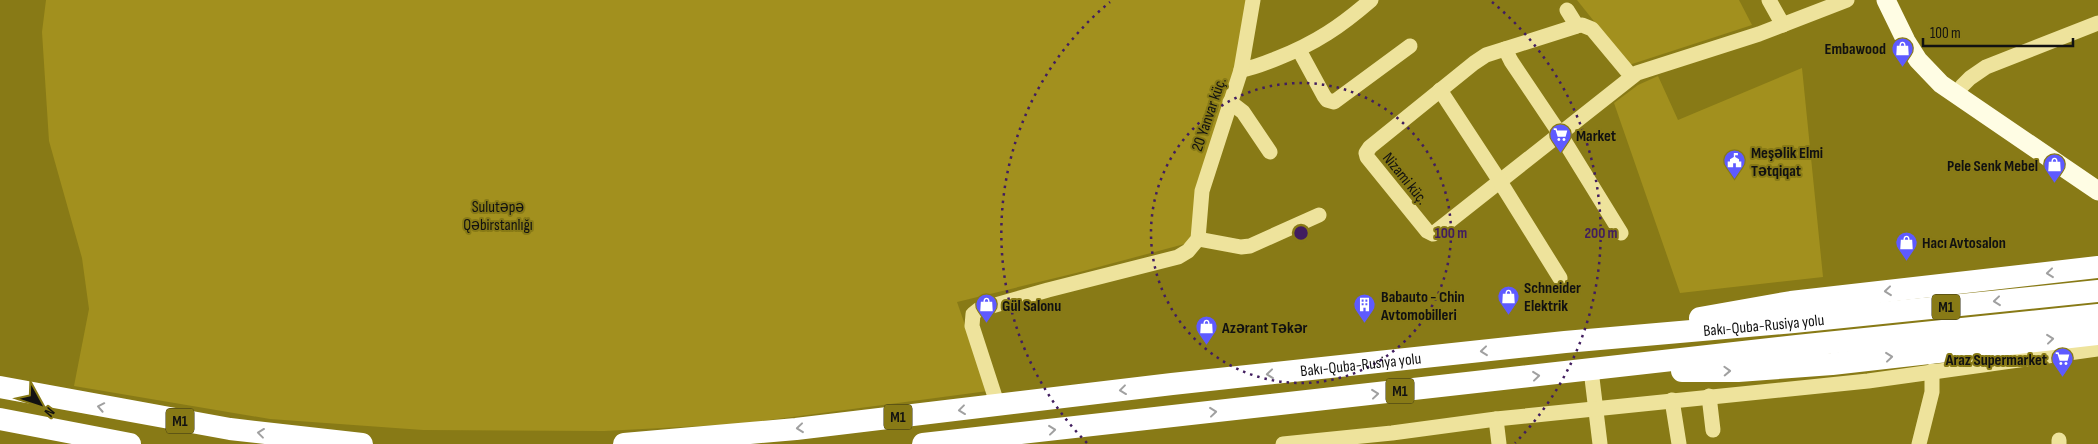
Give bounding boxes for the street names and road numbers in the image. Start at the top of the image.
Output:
street label: 20 Yanvar küç. [1188,75,1231,154]
street label: Nizami küç. [1378,149,1432,209]
road number: M1 [1932,294,1960,320]
street label: Bakı-Quba-Rusiya yolu [1702,311,1825,341]
street label: Bakı-Quba-Rusiya yolu [1299,349,1422,381]
road number: M1 [1386,378,1414,404]
road number: M1 [884,404,912,430]
road number: M1 [166,408,194,434]

